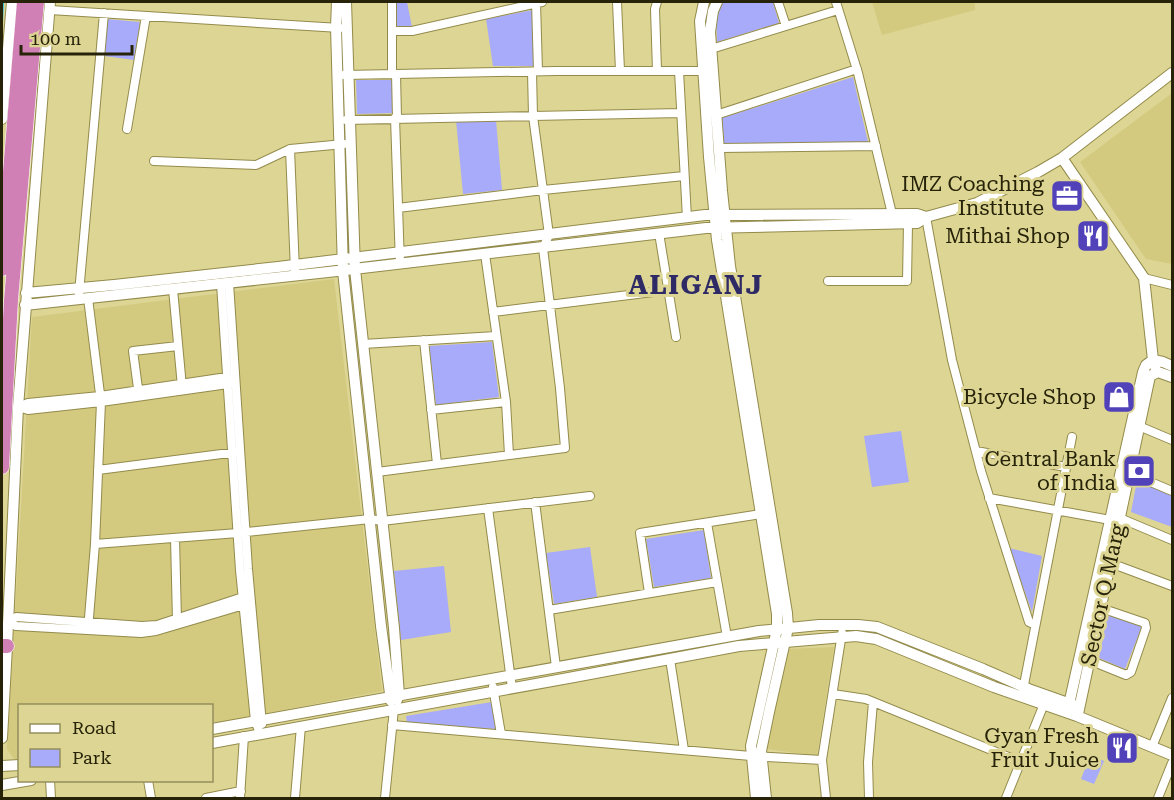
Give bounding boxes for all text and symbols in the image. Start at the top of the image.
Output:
scale bar [21,18,132,56]
text: 100 m [30,28,81,49]
place label: IMZ Coaching Institute [901,172,1044,220]
office icon: IMZ Coaching Institute [1049,178,1085,214]
restaurant icon: Mithai Shop [1075,218,1111,254]
place label: Mithai Shop [945,224,1070,248]
district label: ALIGANJ [628,269,764,301]
shop icon: Bicycle Shop [1101,379,1137,415]
place label: Bicycle Shop [963,385,1096,409]
place label: Central Bank of India [984,447,1117,495]
bank icon: Central Bank of India [1121,453,1157,489]
street label: Sector Q Marg [1076,522,1130,668]
legend [18,704,213,782]
text: Road [72,717,117,738]
place label: Gyan Fresh Fruit Juice [984,724,1099,772]
restaurant icon: Gyan Fresh Fruit Juice [1104,730,1140,766]
text: Park [72,747,112,768]

